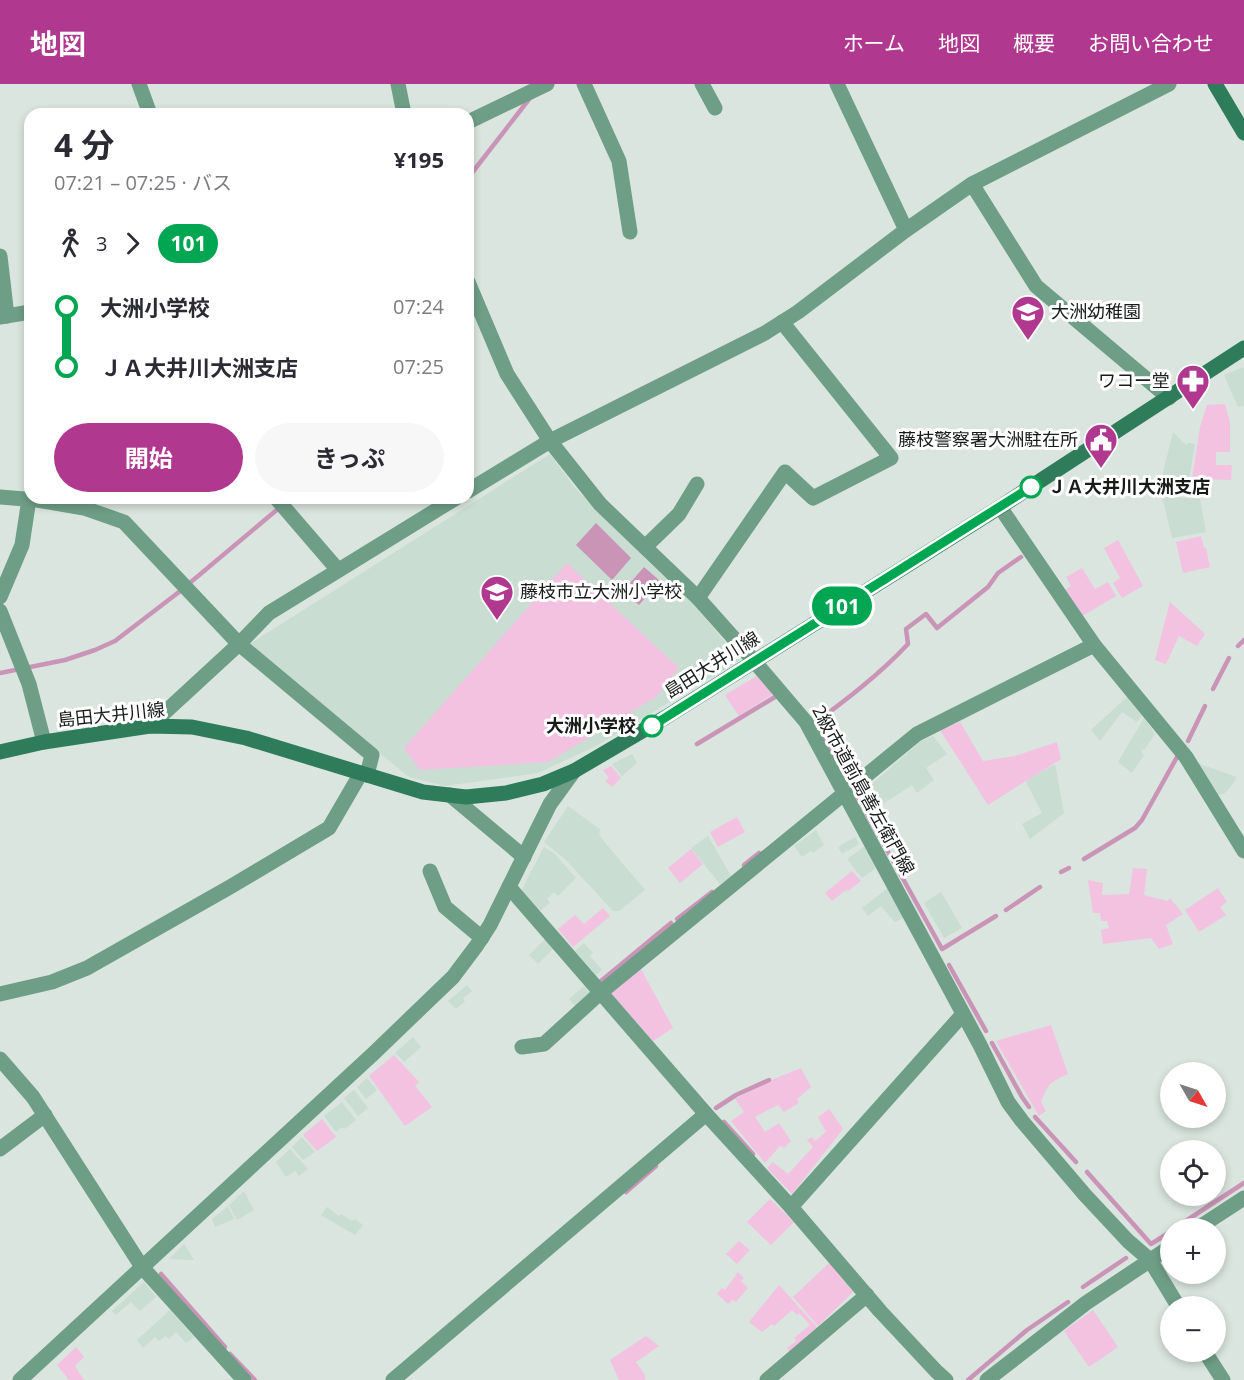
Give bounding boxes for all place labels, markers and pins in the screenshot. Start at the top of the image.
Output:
school or university icon: 大洲幼稚園 [1010,294,1046,341]
place label: 大洲幼稚園 [1051,299,1141,323]
pharmacy icon: ワコー堂 [1175,363,1211,410]
place label: ワコー堂 [1098,368,1170,392]
public building icon: 藤枝警察署大洲駐在所 [1083,422,1119,469]
place label: 藤枝警察署大洲駐在所 [898,427,1078,451]
place label: ＪＡ大井川大洲支店 [1048,474,1210,498]
marker: ＪＡ大井川大洲支店 [1020,476,1042,498]
school or university icon: 藤枝市立大洲小学校 [479,574,515,621]
place label: 藤枝市立大洲小学校 [520,579,682,603]
place label: 大洲小学校 [546,713,636,737]
marker: 大洲小学校 [641,715,663,737]

